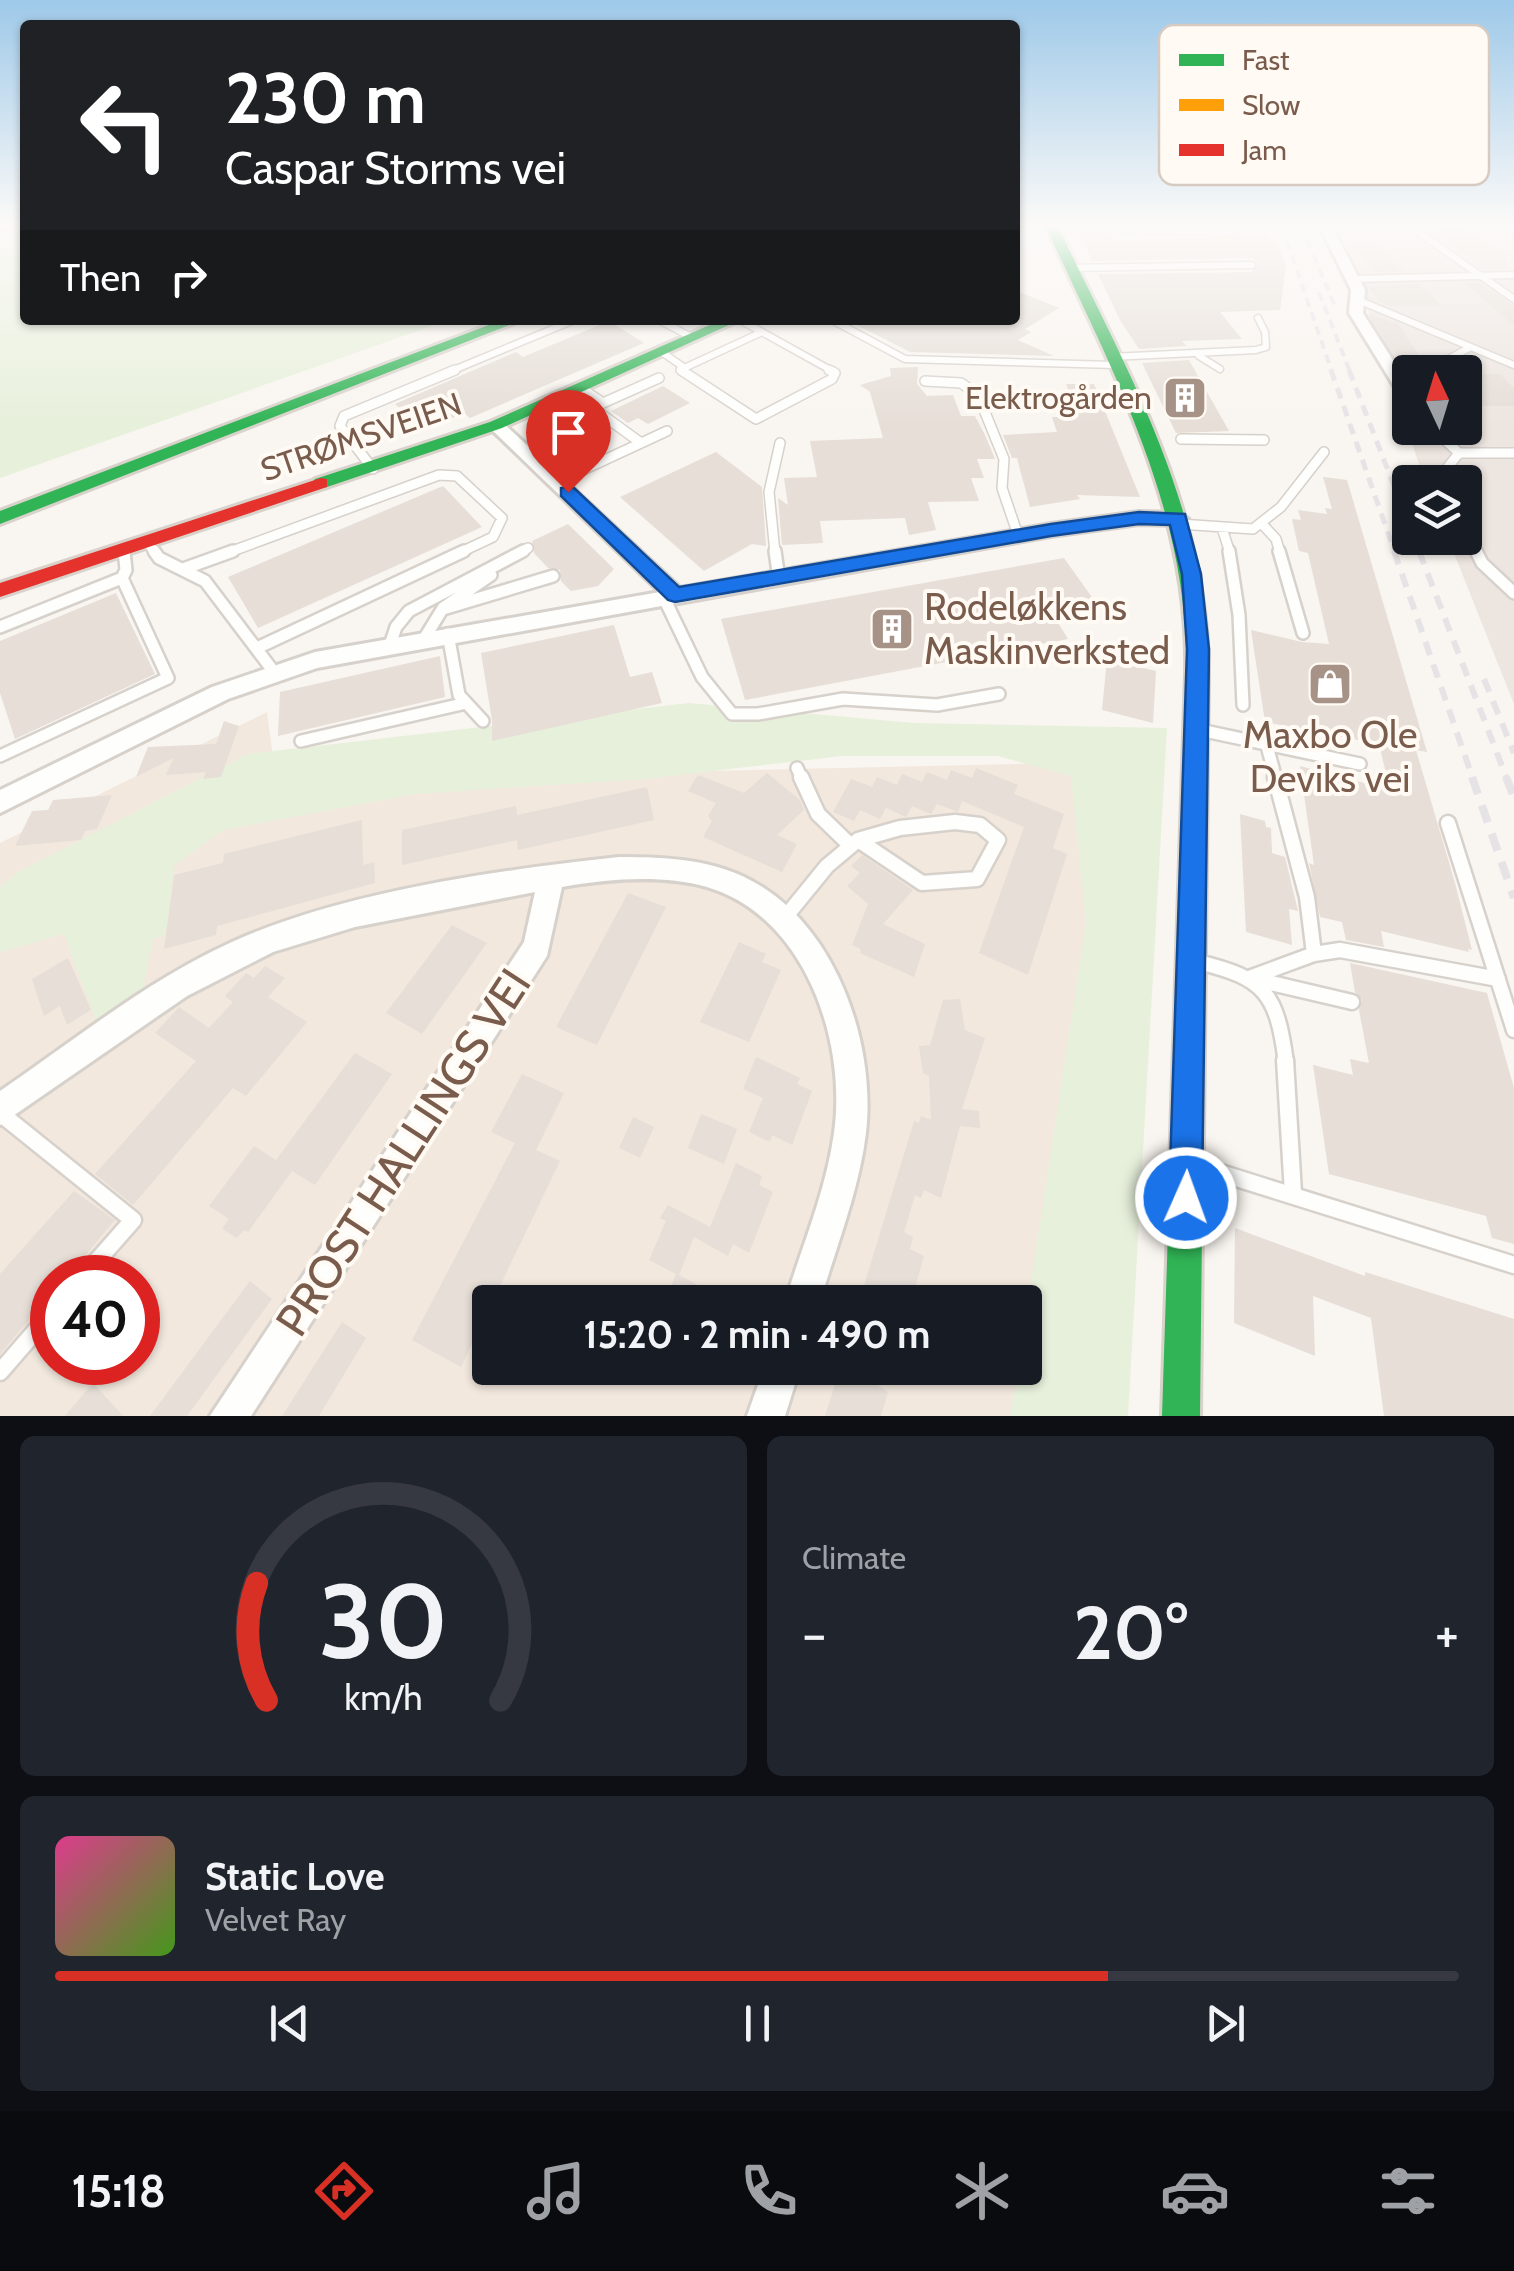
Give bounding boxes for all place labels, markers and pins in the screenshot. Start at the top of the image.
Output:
building icon: Elektrogården [1162,375,1208,421]
place label: Elektrogården [965,378,1152,417]
pin [526,390,611,493]
place label: Rodeløkkens Maskinverksted [924,583,1170,674]
building icon: Rodeløkkens Maskinverksted [869,606,915,652]
shop icon: Maxbo Ole Deviks vei [1307,661,1353,707]
place label: Maxbo Ole Deviks vei [1243,711,1417,802]

